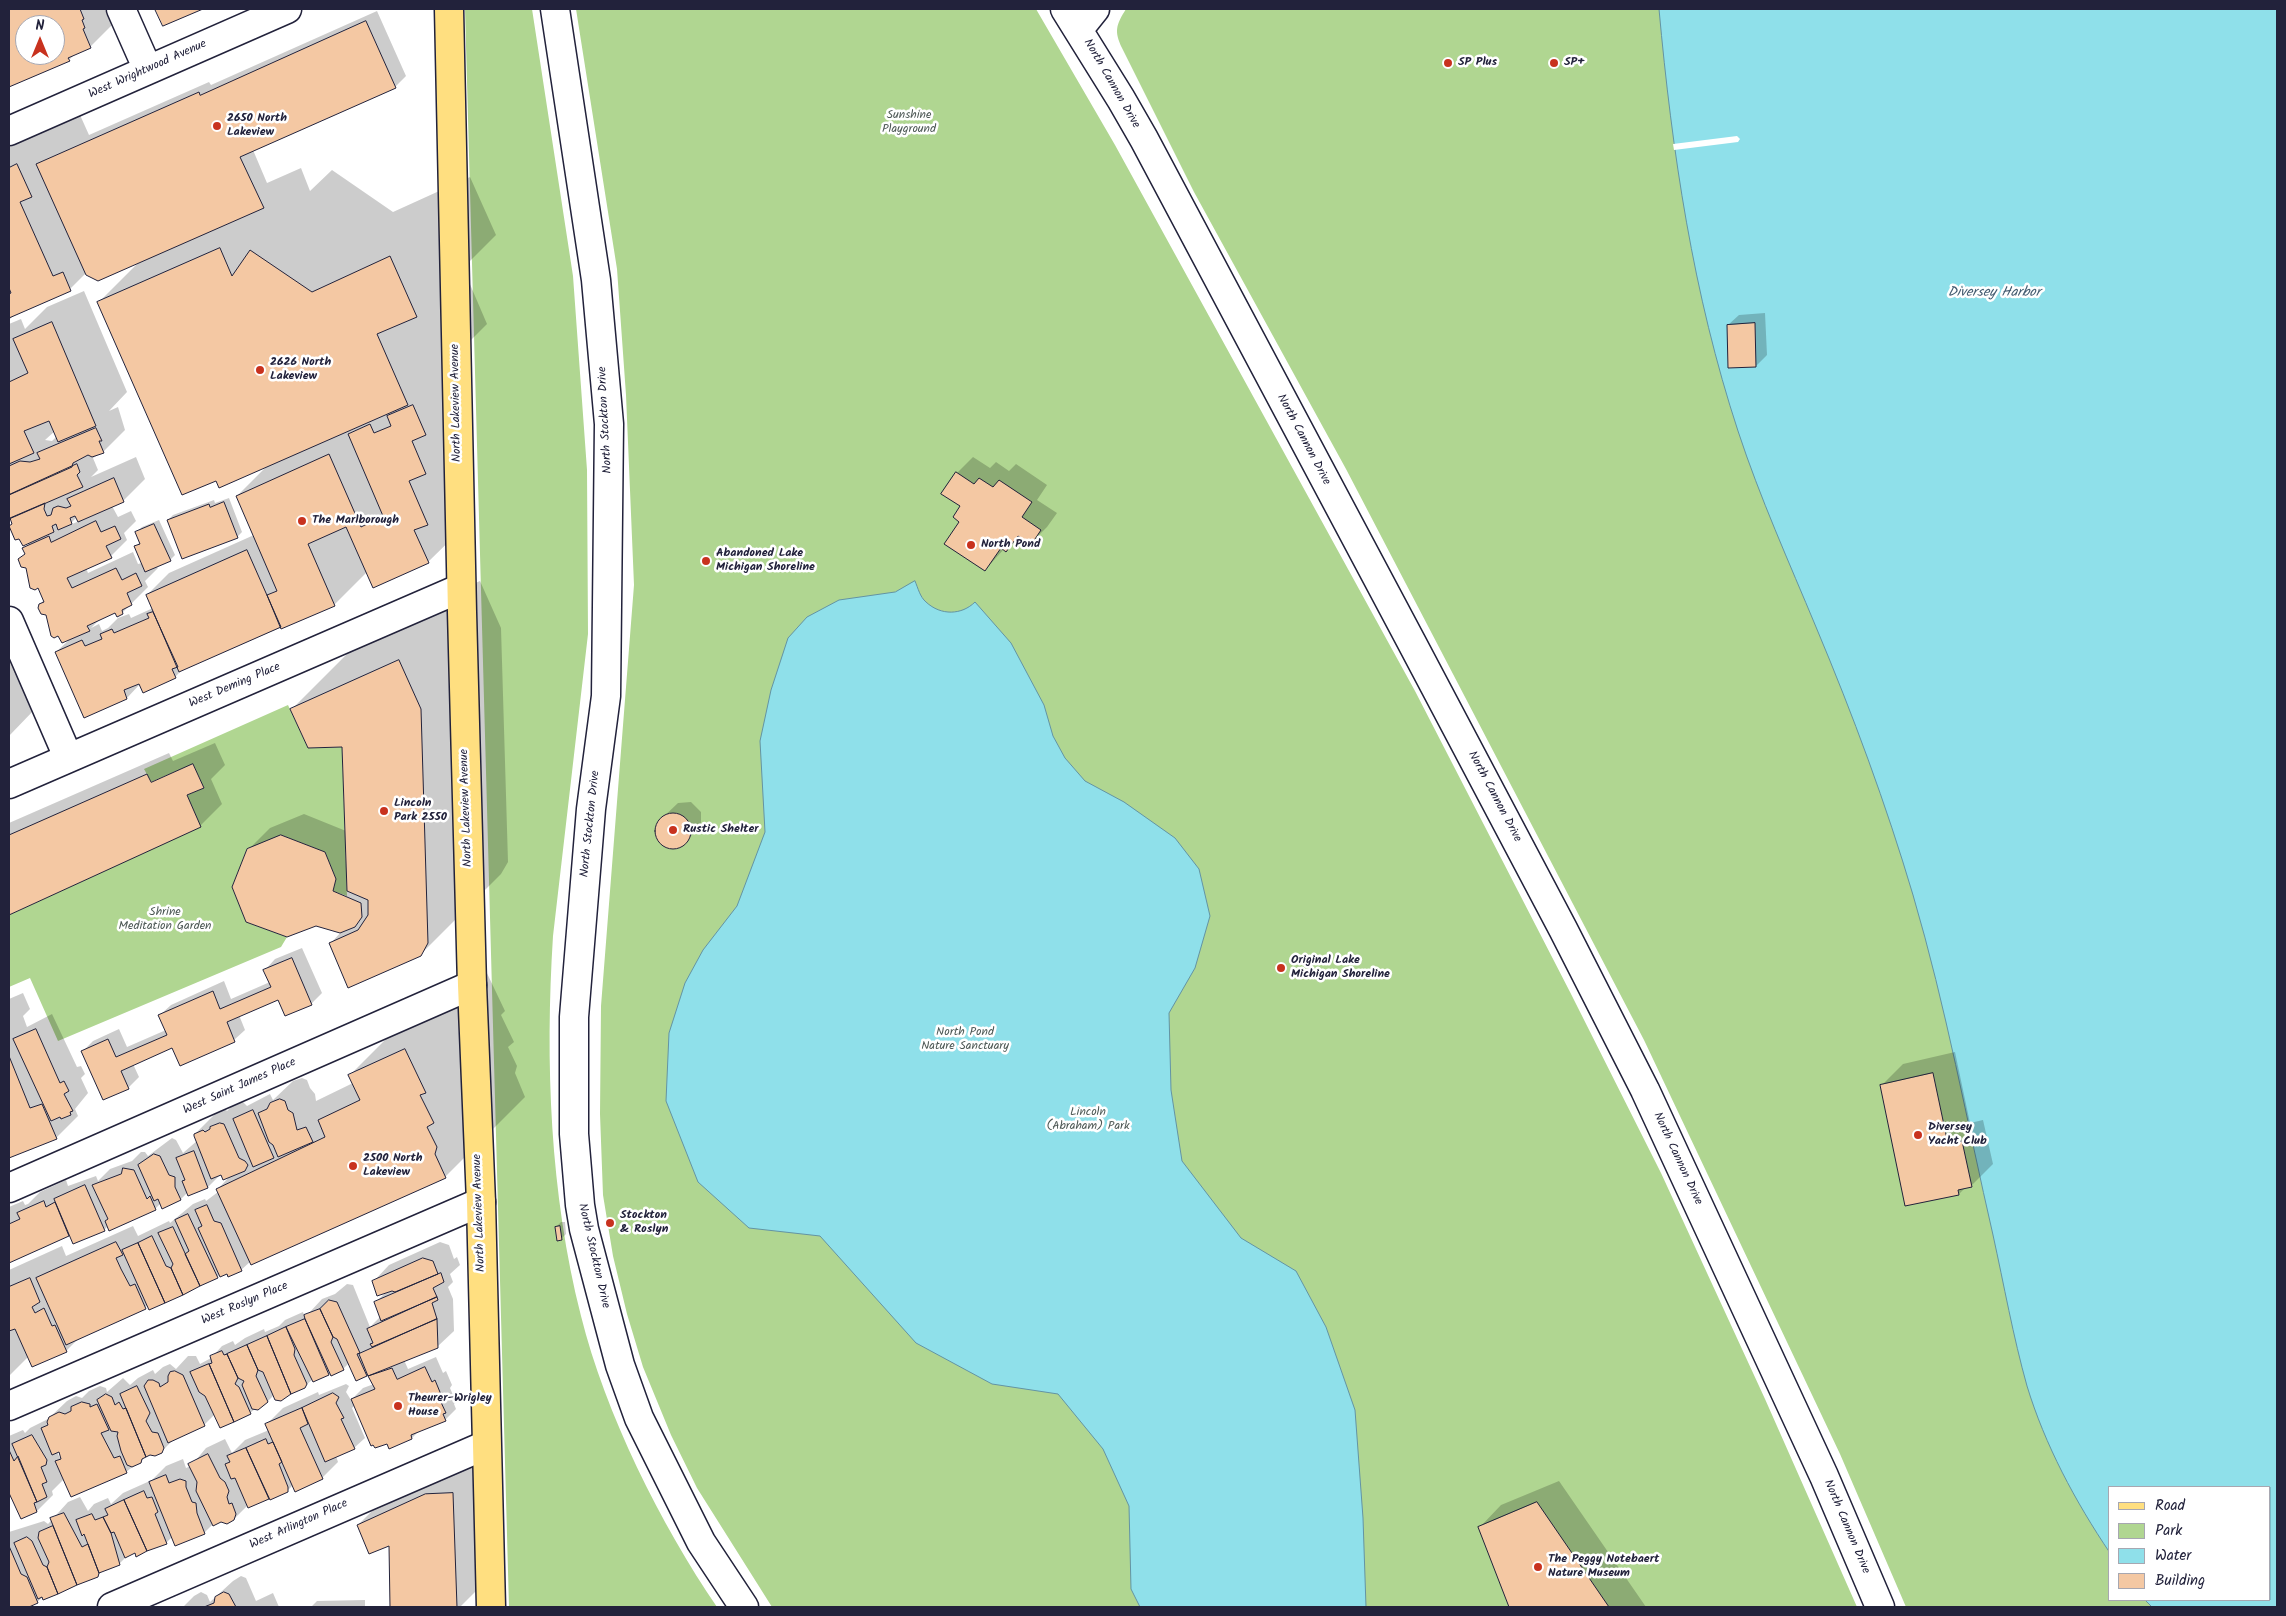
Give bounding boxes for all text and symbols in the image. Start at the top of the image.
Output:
north arrow [15,15,65,65]
text: N [36,15,44,37]
street label: North Cannon Drive [1080,37,1142,131]
street label: West Wrightwood Avenue [87,38,209,102]
place label: SP Plus [1458,56,1497,70]
place label: SP+ [1564,56,1584,70]
marker: SP Plus [1442,57,1454,69]
marker: SP+ [1548,57,1560,69]
park label: Sunshine Playground [882,109,936,137]
place label: 2650 North Lakeview [227,112,287,140]
marker: 2650 North Lakeview [211,120,223,132]
water label: Diversey Harbor [1948,286,2040,302]
street label: North Lakeview Avenue [449,344,465,462]
place label: 2626 North Lakeview [270,356,331,384]
marker: 2626 North Lakeview [254,364,266,376]
street label: North Stockton Drive [596,366,616,474]
street label: North Cannon Drive [1273,392,1333,488]
place label: The Marlborough [312,514,399,528]
marker: The Marlborough [296,515,308,527]
place label: North Pond [981,538,1040,552]
marker: North Pond [965,539,977,551]
place label: Abandoned Lake Michigan Shoreline [716,547,815,575]
marker: Abandoned Lake Michigan Shoreline [700,555,712,567]
street label: West Deming Place [187,660,283,712]
street label: North Lakeview Avenue [458,749,476,867]
street label: North Cannon Drive [1464,749,1524,845]
street label: North Stockton Drive [578,770,604,878]
place label: Lincoln Park 2550 [394,797,447,825]
marker: Lincoln Park 2550 [378,805,390,817]
place label: Rustic Shelter [683,823,759,837]
marker: Rustic Shelter [667,824,679,836]
park label: Shrine Meditation Garden [119,906,211,934]
place label: Original Lake Michigan Shoreline [1291,954,1390,982]
marker: Original Lake Michigan Shoreline [1275,962,1287,974]
park label: North Pond Nature Sanctuary [921,1026,1009,1054]
street label: West Saint James Place [181,1056,299,1118]
park label: Lincoln (Abraham) Park [1046,1106,1130,1134]
street label: North Cannon Drive [1649,1110,1705,1208]
place label: Diversey Yacht Club [1928,1121,1987,1149]
marker: Diversey Yacht Club [1912,1129,1924,1141]
place label: 2500 North Lakeview [363,1152,423,1180]
street label: North Lakeview Avenue [471,1154,489,1272]
marker: 2500 North Lakeview [347,1160,359,1172]
street label: North Stockton Drive [574,1202,612,1310]
place label: Stockton & Roslyn [620,1209,668,1237]
marker: Stockton & Roslyn [604,1217,616,1229]
street label: West Roslyn Place [200,1279,290,1329]
place label: Theurer-Wrigley House [408,1392,492,1420]
marker: Theurer-Wrigley House [392,1400,404,1412]
street label: North Cannon Drive [1820,1478,1872,1576]
legend [2108,1486,2271,1601]
text: Road [2155,1494,2185,1518]
street label: West Arlington Place [248,1497,350,1553]
text: Park [2155,1519,2182,1543]
text: Water [2155,1544,2191,1568]
place label: The Peggy Notebaert Nature Museum [1548,1553,1659,1581]
marker: The Peggy Notebaert Nature Museum [1532,1561,1544,1573]
text: Building [2155,1569,2205,1593]

